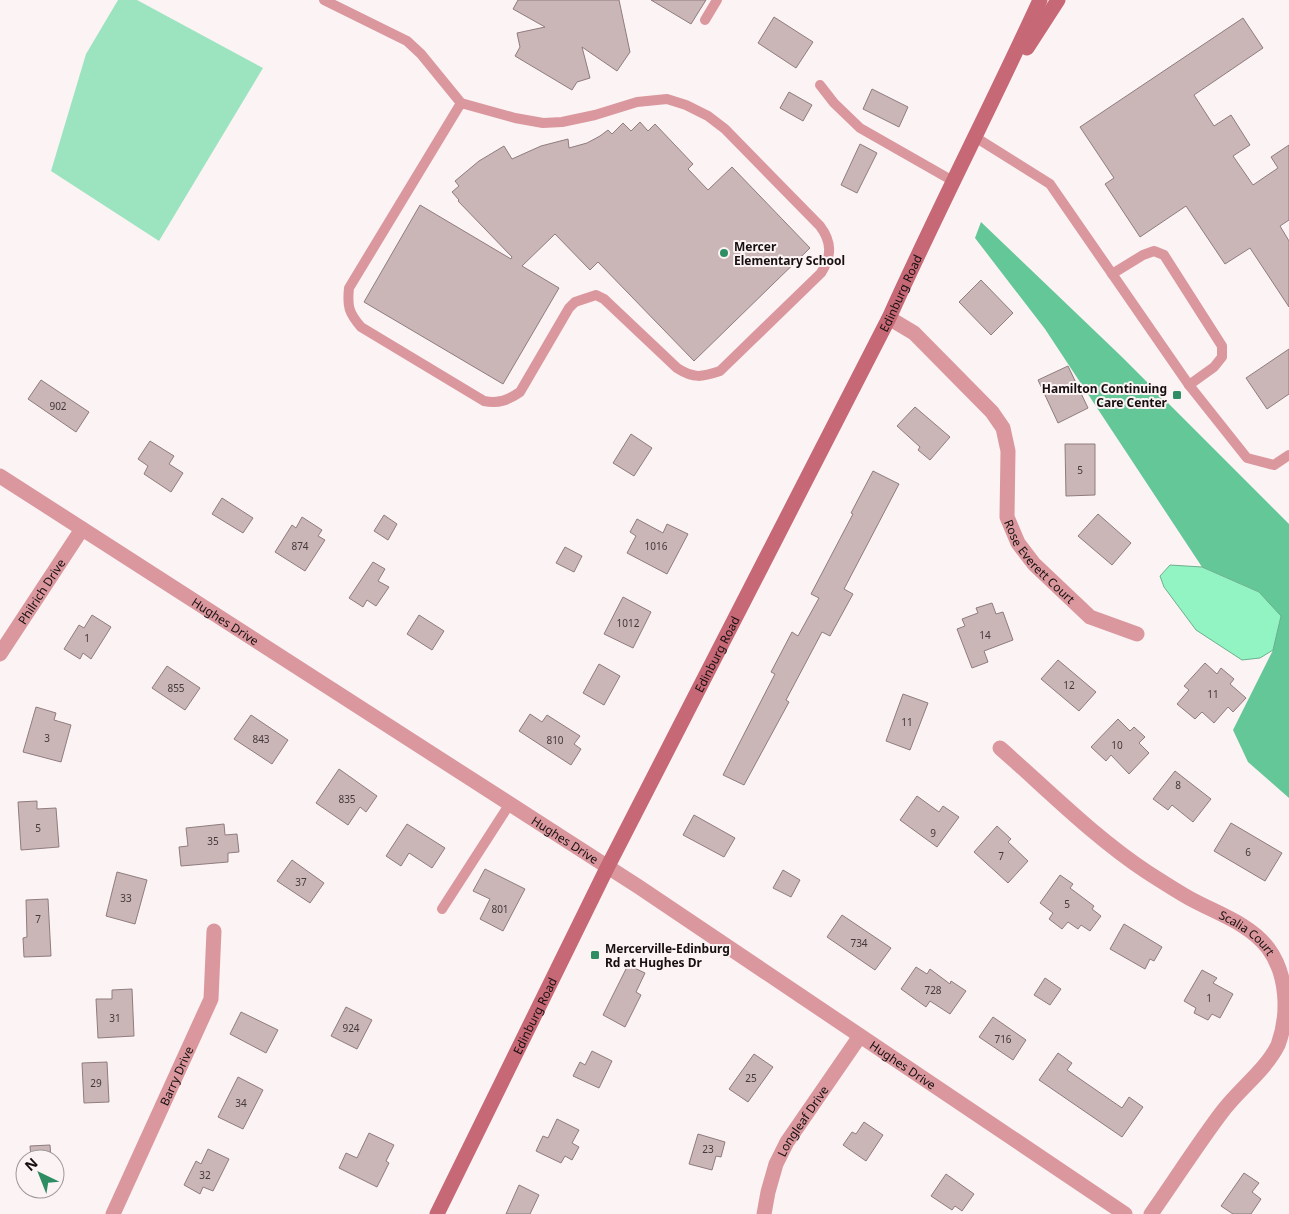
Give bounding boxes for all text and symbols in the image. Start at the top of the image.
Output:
place label: Mercer Elementary School [734,238,845,269]
marker: Mercer Elementary School [718,247,730,259]
street label: Edinburg Road [875,251,926,335]
place label: Hamilton Continuing Care Center [1042,380,1168,411]
marker: Hamilton Continuing Care Center [1171,389,1183,401]
house number: 902 [49,399,67,413]
house number: 5 [1077,463,1083,477]
street label: Rose Everett Court [1001,517,1079,608]
house number: 874 [291,539,309,553]
house number: 1016 [645,539,668,553]
street label: Philrich Drive [13,555,69,627]
street label: Hughes Drive [189,593,262,649]
street label: Edinburg Road [690,613,743,695]
house number: 1012 [617,616,640,630]
house number: 14 [979,628,991,642]
house number: 1 [84,631,90,645]
house number: 12 [1063,678,1075,692]
house number: 855 [167,681,185,695]
house number: 11 [1207,687,1219,701]
house number: 11 [901,715,913,729]
house number: 3 [44,731,50,745]
house number: 843 [252,732,270,746]
house number: 810 [546,733,564,747]
house number: 10 [1111,738,1123,752]
house number: 8 [1175,778,1181,792]
house number: 835 [338,792,356,806]
street label: Hughes Drive [528,812,602,867]
house number: 5 [35,821,41,835]
house number: 9 [930,826,936,840]
house number: 35 [207,834,219,848]
house number: 6 [1245,845,1251,859]
house number: 7 [998,849,1004,863]
house number: 37 [295,875,307,889]
house number: 33 [120,891,132,905]
house number: 5 [1064,897,1070,911]
house number: 801 [491,902,509,916]
street label: Scalia Court [1216,906,1280,959]
house number: 7 [35,912,41,926]
house number: 734 [850,936,868,950]
place label: Mercerville-Edinburg Rd at Hughes Dr [605,940,730,971]
marker: Mercerville-Edinburg Rd at Hughes Dr [589,949,601,961]
street label: Edinburg Road [508,974,561,1057]
house number: 728 [924,983,942,997]
house number: 1 [1206,991,1212,1005]
house number: 31 [109,1011,121,1025]
house number: 924 [342,1021,360,1035]
house number: 716 [994,1032,1012,1046]
street label: Hughes Drive [867,1036,940,1093]
street label: Barry Drive [155,1043,197,1108]
house number: 25 [745,1071,757,1085]
house number: 29 [90,1076,102,1090]
street label: Longleaf Drive [773,1082,832,1159]
house number: 34 [235,1096,247,1110]
house number: 23 [702,1142,714,1156]
north arrow [15,1149,65,1199]
text: N [20,1153,41,1175]
house number: 32 [199,1168,211,1182]

